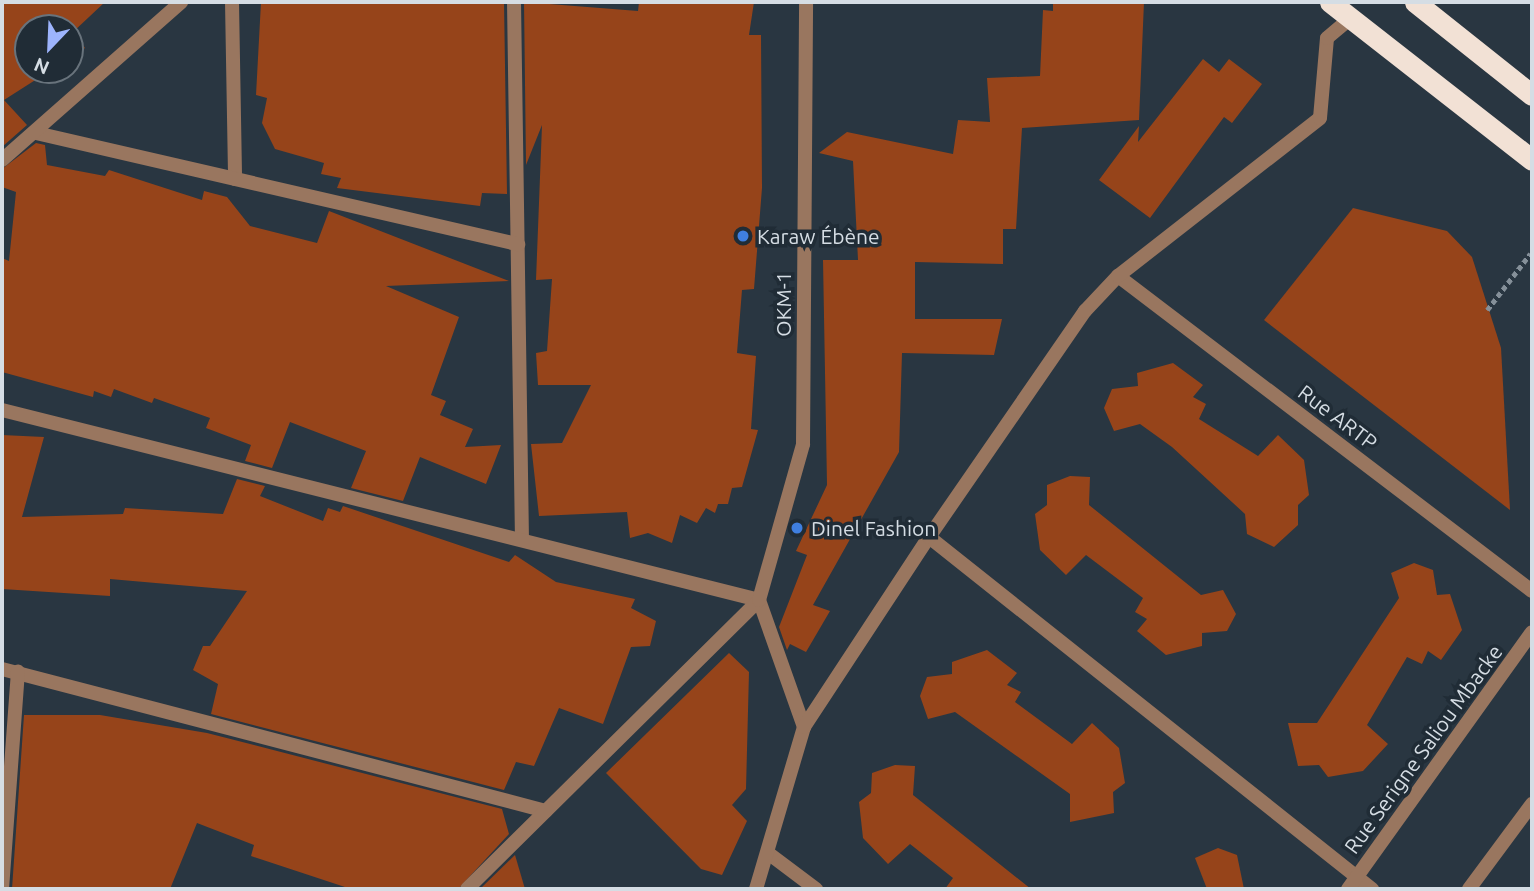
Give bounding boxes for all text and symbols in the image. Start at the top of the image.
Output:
north arrow [14,14,84,84]
text: N [31,54,52,79]
place label: Karaw Ébène [757,223,880,249]
marker: Karaw Ébène [735,228,751,244]
street label: OKM-1 [770,271,796,337]
street label: Rue ARTP [1294,379,1382,455]
place label: Dinel Fashion [811,515,936,541]
marker: Dinel Fashion [789,520,805,536]
street label: Rue Serigne Saliou Mbacke [1339,640,1507,858]

